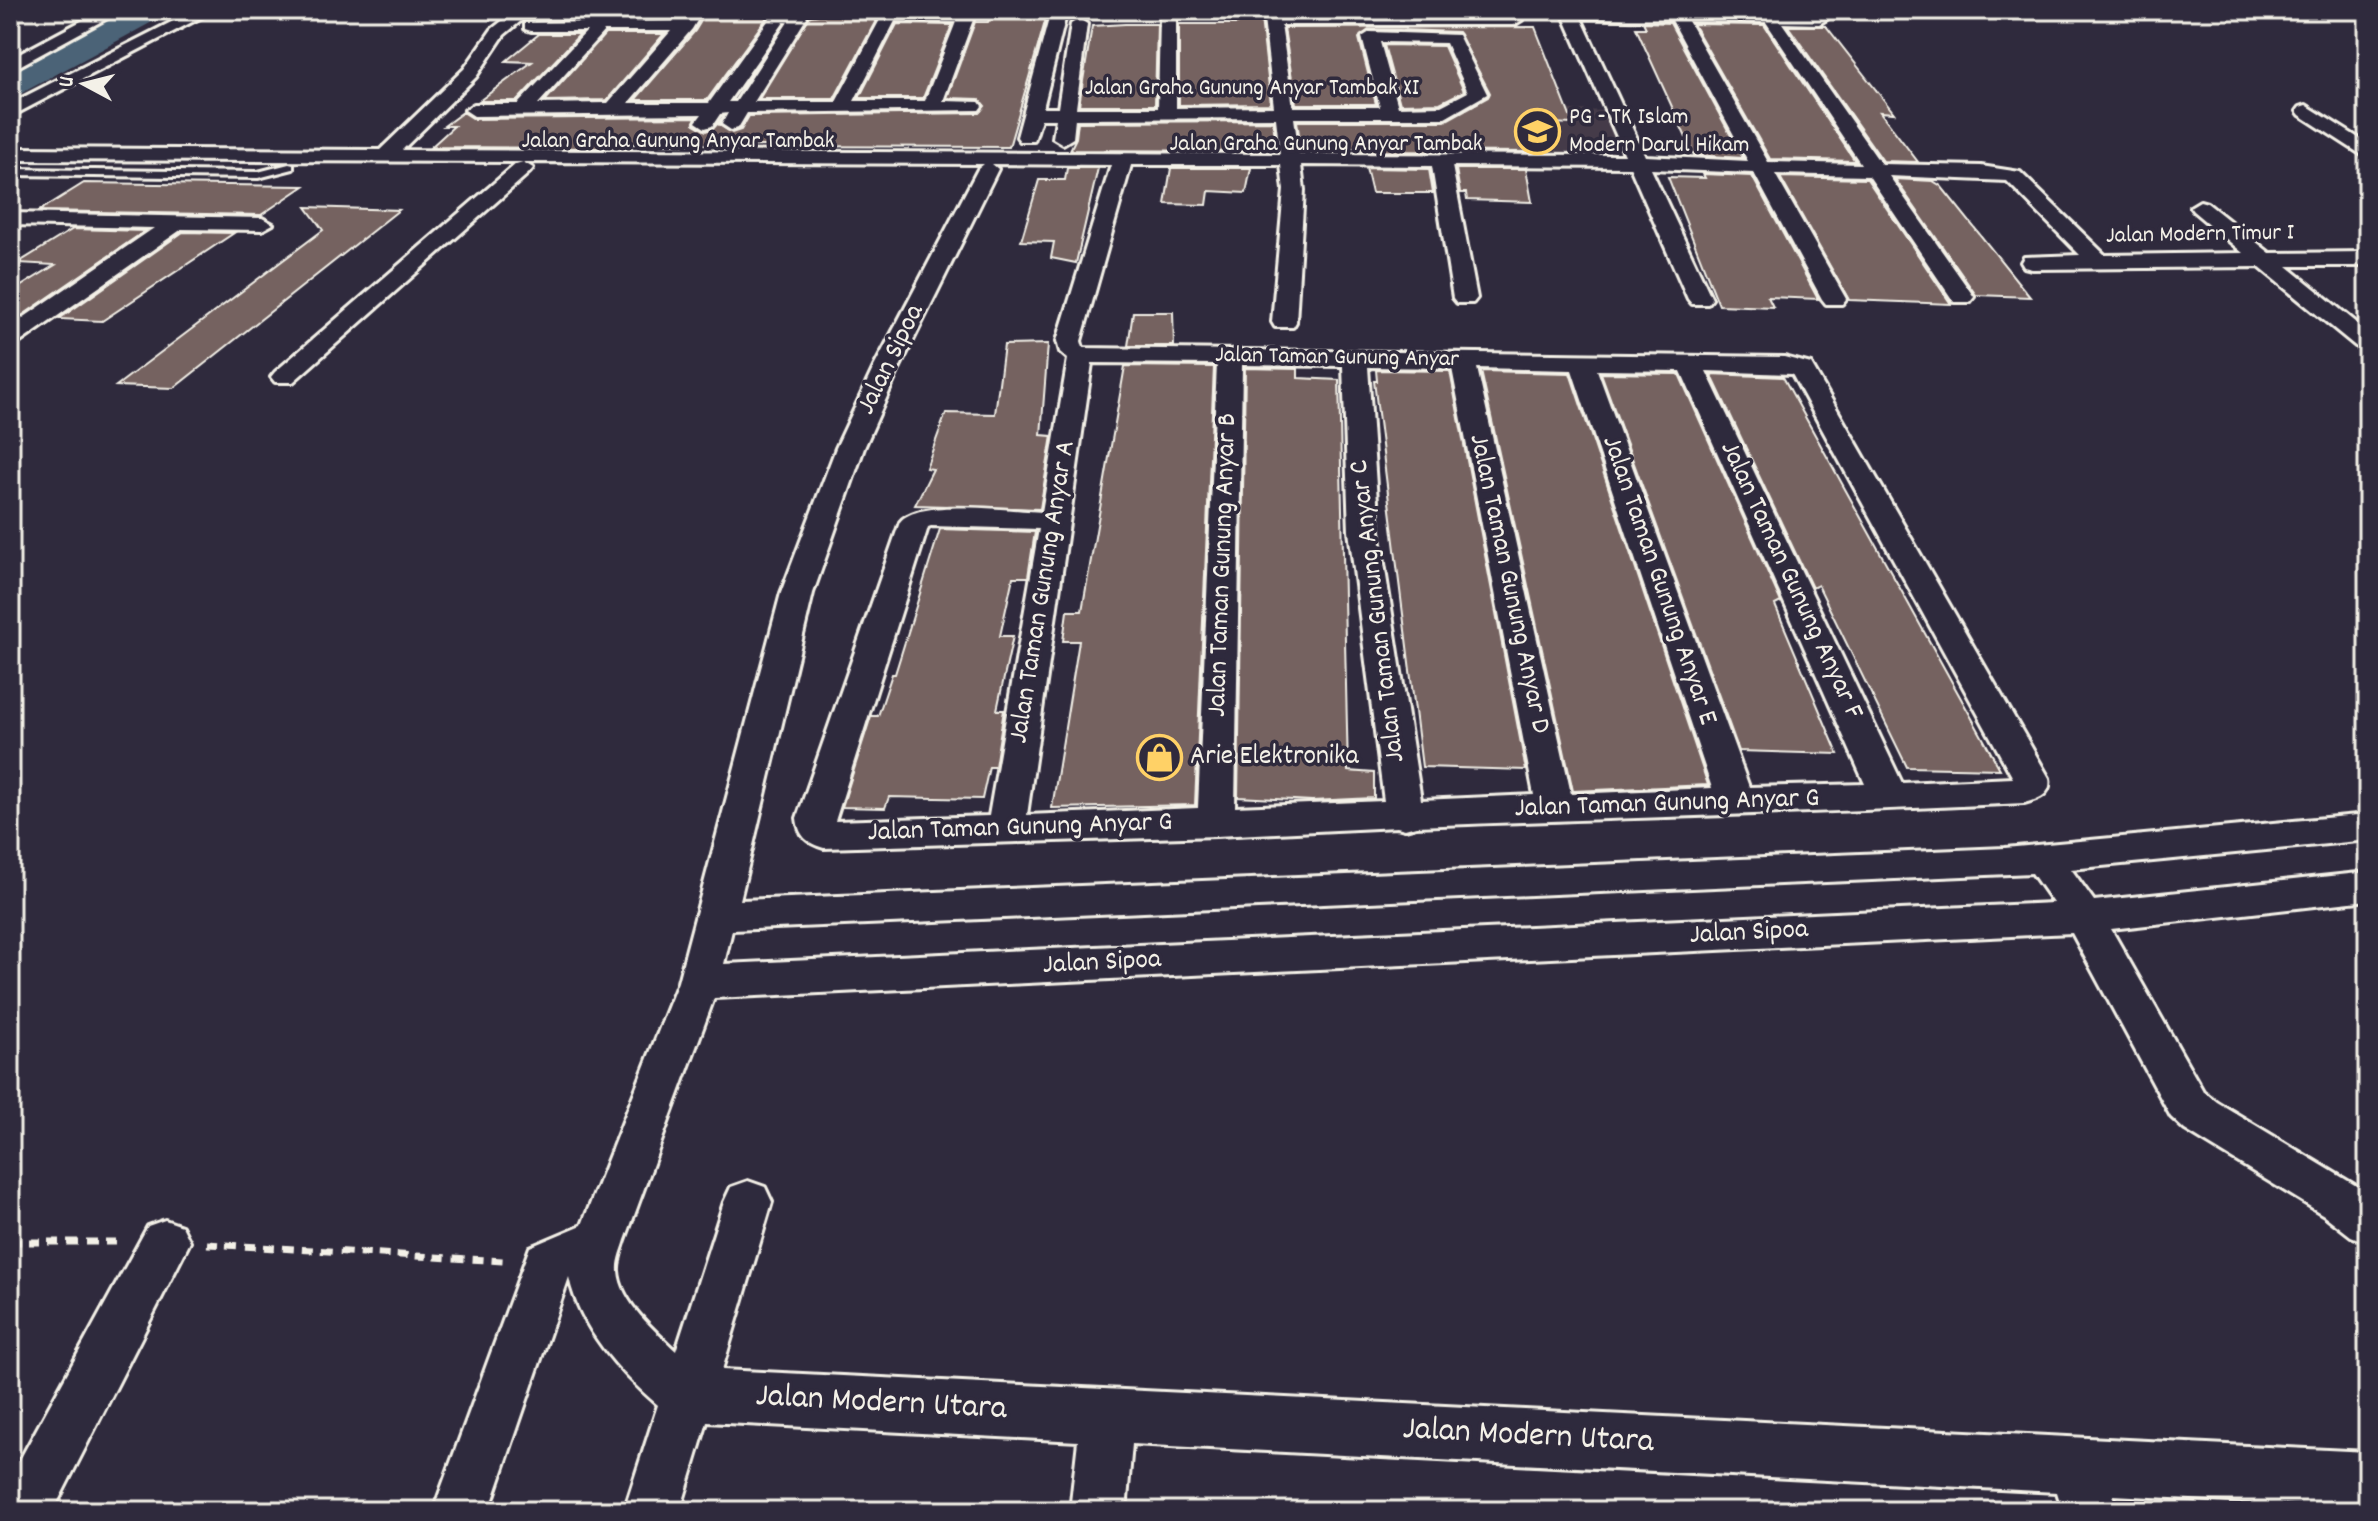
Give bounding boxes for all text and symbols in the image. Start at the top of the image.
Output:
north arrow [44,44,124,124]
street label: Jalan Graha Gunung Anyar Tambak XI [1085,72,1420,106]
text: U [52,75,84,89]
place label: PG - TK Islam Modern Darul Hikam [1569,101,1749,163]
school or university icon: PG - TK Islam Modern Darul Hikam [1514,108,1562,156]
street label: Jalan Graha Gunung Anyar Tambak [522,125,834,159]
street label: Jalan Graha Gunung Anyar Tambak [1170,128,1482,162]
street label: Jalan Modern Timur I [2106,216,2295,254]
street label: Jalan Sipoa [848,297,936,422]
street label: Jalan Taman Gunung Anyar [1215,339,1459,377]
street label: Jalan Taman Gunung Anyar B [1199,412,1249,718]
street label: Jalan Taman Gunung Anyar D [1457,431,1559,737]
street label: Jalan Taman Gunung Anyar E [1590,431,1726,731]
street label: Jalan Taman Gunung Anyar F [1708,435,1872,727]
street label: Jalan Taman Gunung Anyar A [1000,438,1088,746]
street label: Jalan Taman Gunung Anyar C [1341,457,1417,765]
shop icon: Arie Elektronika [1135,734,1183,782]
place label: Arie Elektronika [1190,738,1359,778]
street label: Jalan Taman Gunung Anyar G [1514,780,1820,830]
street label: Jalan Taman Gunung Anyar G [867,804,1173,854]
street label: Jalan Sipoa [1689,911,1810,957]
street label: Jalan Sipoa [1042,941,1163,987]
street label: Jalan Modern Utara [754,1373,1009,1435]
street label: Jalan Modern Utara [1401,1406,1656,1468]

